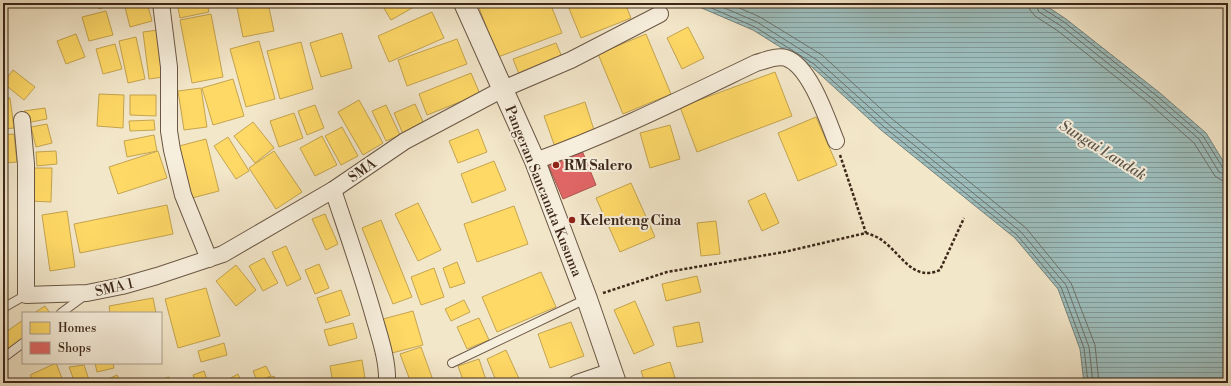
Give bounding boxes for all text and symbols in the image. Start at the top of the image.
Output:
street label: Pangeran Sancanata Kusuma [500,103,586,280]
water label: Sungai Landak [1056,116,1150,185]
street label: SMA [345,155,380,187]
place label: RM Salero [564,157,632,175]
marker: RM Salero [551,160,561,170]
place label: Kelenteng Cina [580,212,682,230]
marker: Kelenteng Cina [567,215,577,225]
street label: SMA 1 [93,275,135,301]
legend [22,312,162,364]
text: Homes [58,321,96,336]
text: Shops [58,341,91,356]

